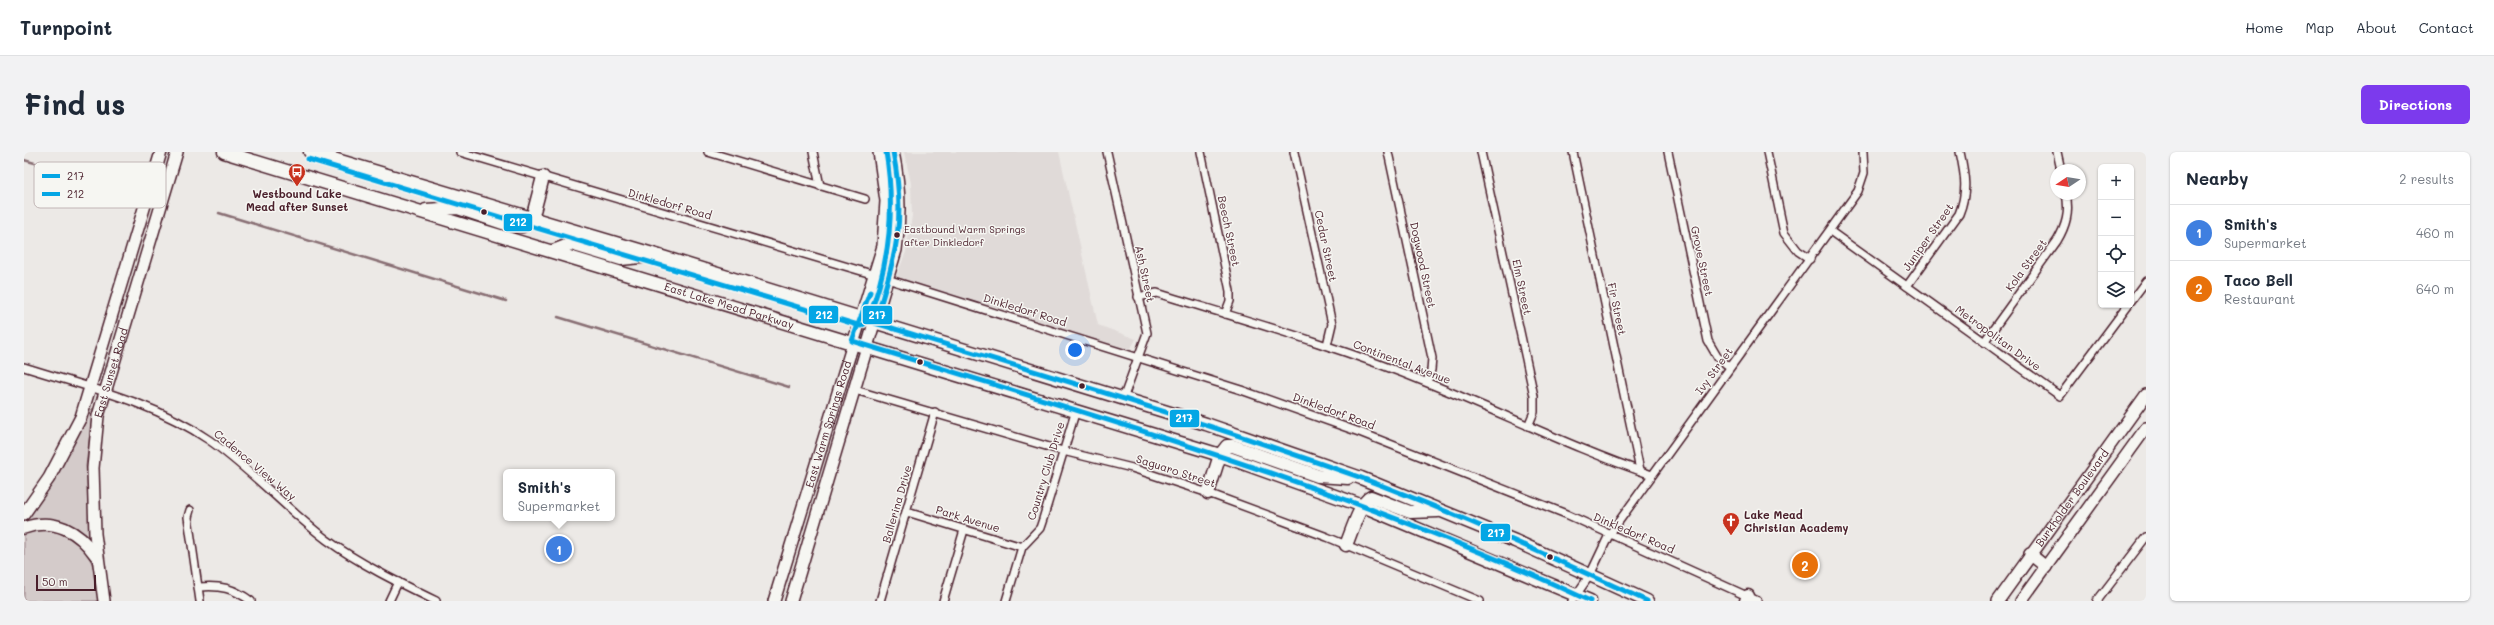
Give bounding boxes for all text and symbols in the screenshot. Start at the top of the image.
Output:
text: Turnpoint [20,15,112,40]
text: Home [2245,18,2283,37]
text: Map [2305,18,2334,37]
text: About [2356,18,2397,37]
text: Contact [2419,18,2474,37]
button: Directions [2361,85,2470,124]
text: Find us [24,86,125,122]
legend [34,162,166,208]
bus stop icon: Westbound Lake Mead after Sunset [287,162,307,187]
north arrow [2050,164,2086,200]
map controls [2098,164,2134,308]
button: + [2098,164,2134,200]
text: Nearby [2186,167,2248,189]
text: 217 [67,168,84,183]
text: 2 results [2399,170,2454,187]
street label: Dinkledorf Road [626,184,714,223]
text: 212 [67,186,84,201]
place label: Westbound Lake Mead after Sunset [246,186,348,214]
street label: Beech Street [1215,194,1244,268]
street label: Juniper Street [1899,200,1957,273]
button: − [2098,200,2134,236]
unlabelled marker [479,207,489,217]
street label: Cedar Street [1312,209,1341,283]
line badge: 212 [503,213,533,232]
text: 212 [509,214,527,229]
text: Smith's [2224,214,2277,234]
street label: Dogwood Street [1407,221,1440,309]
place label: Eastbound Warm Springs after Dinkledorf [904,222,1025,249]
street label: Grove Street [1688,224,1717,298]
text: 1 [2196,224,2202,241]
text: 460 m [2416,224,2454,241]
marker: Eastbound Warm Springs after Dinkledorf [892,230,902,240]
text: Supermarket [2224,234,2307,251]
street label: Kola Street [2001,235,2050,294]
button: locate [2098,236,2134,272]
street label: Ash Street [1132,244,1159,304]
street label: Elm Street [1509,258,1536,316]
text: Taco Bell [2224,270,2293,290]
button: layers [2098,272,2134,308]
street label: East Lake Mead Parkway [663,278,796,332]
text: 2 [2195,280,2203,297]
text: 640 m [2416,280,2454,297]
street label: Fir Street [1605,281,1630,337]
street label: Dinkledorf Road [982,290,1069,329]
text: Restaurant [2224,290,2295,307]
street label: Metropolitan Drive [1953,301,2044,374]
line badge: 212 [808,305,839,324]
line badge: 217 [862,305,893,325]
text: 212 [815,307,833,322]
text: 217 [868,307,886,322]
street label: East Sunset Road [90,326,131,419]
street label: Continental Avenue [1351,336,1453,387]
your location [1065,340,1085,360]
street label: Ivy Street [1691,344,1736,397]
unlabelled marker [915,357,925,367]
street label: East Warm Springs Road [801,359,854,489]
unlabelled marker [1077,381,1087,391]
street label: Dinkledorf Road [1291,389,1377,432]
line badge: 217 [1169,409,1200,428]
text: 217 [1175,410,1193,425]
street label: Country Club Drive [1023,420,1068,522]
street label: Cadence View Way [211,426,300,504]
street label: Burkholder Boulevard [2032,446,2112,549]
street label: Saguaro Street [1134,451,1218,491]
street label: Ballerina Drive [878,463,915,545]
popup [503,469,615,521]
text: Smith's [518,477,571,497]
text: Supermarket [518,497,600,514]
street label: Park Avenue [934,502,1002,535]
place label: Lake Mead Christian Academy [1744,507,1848,535]
street label: Dinkledorf Road [1591,509,1677,556]
church icon: Lake Mead Christian Academy [1721,511,1741,536]
line badge: 217 [1480,523,1511,542]
text: 217 [1487,525,1505,540]
pin: 1 [546,534,572,564]
pin: 2 [1792,550,1818,580]
unlabelled marker [1545,552,1555,562]
scale bar [36,573,96,592]
text: 50 m [42,574,68,589]

